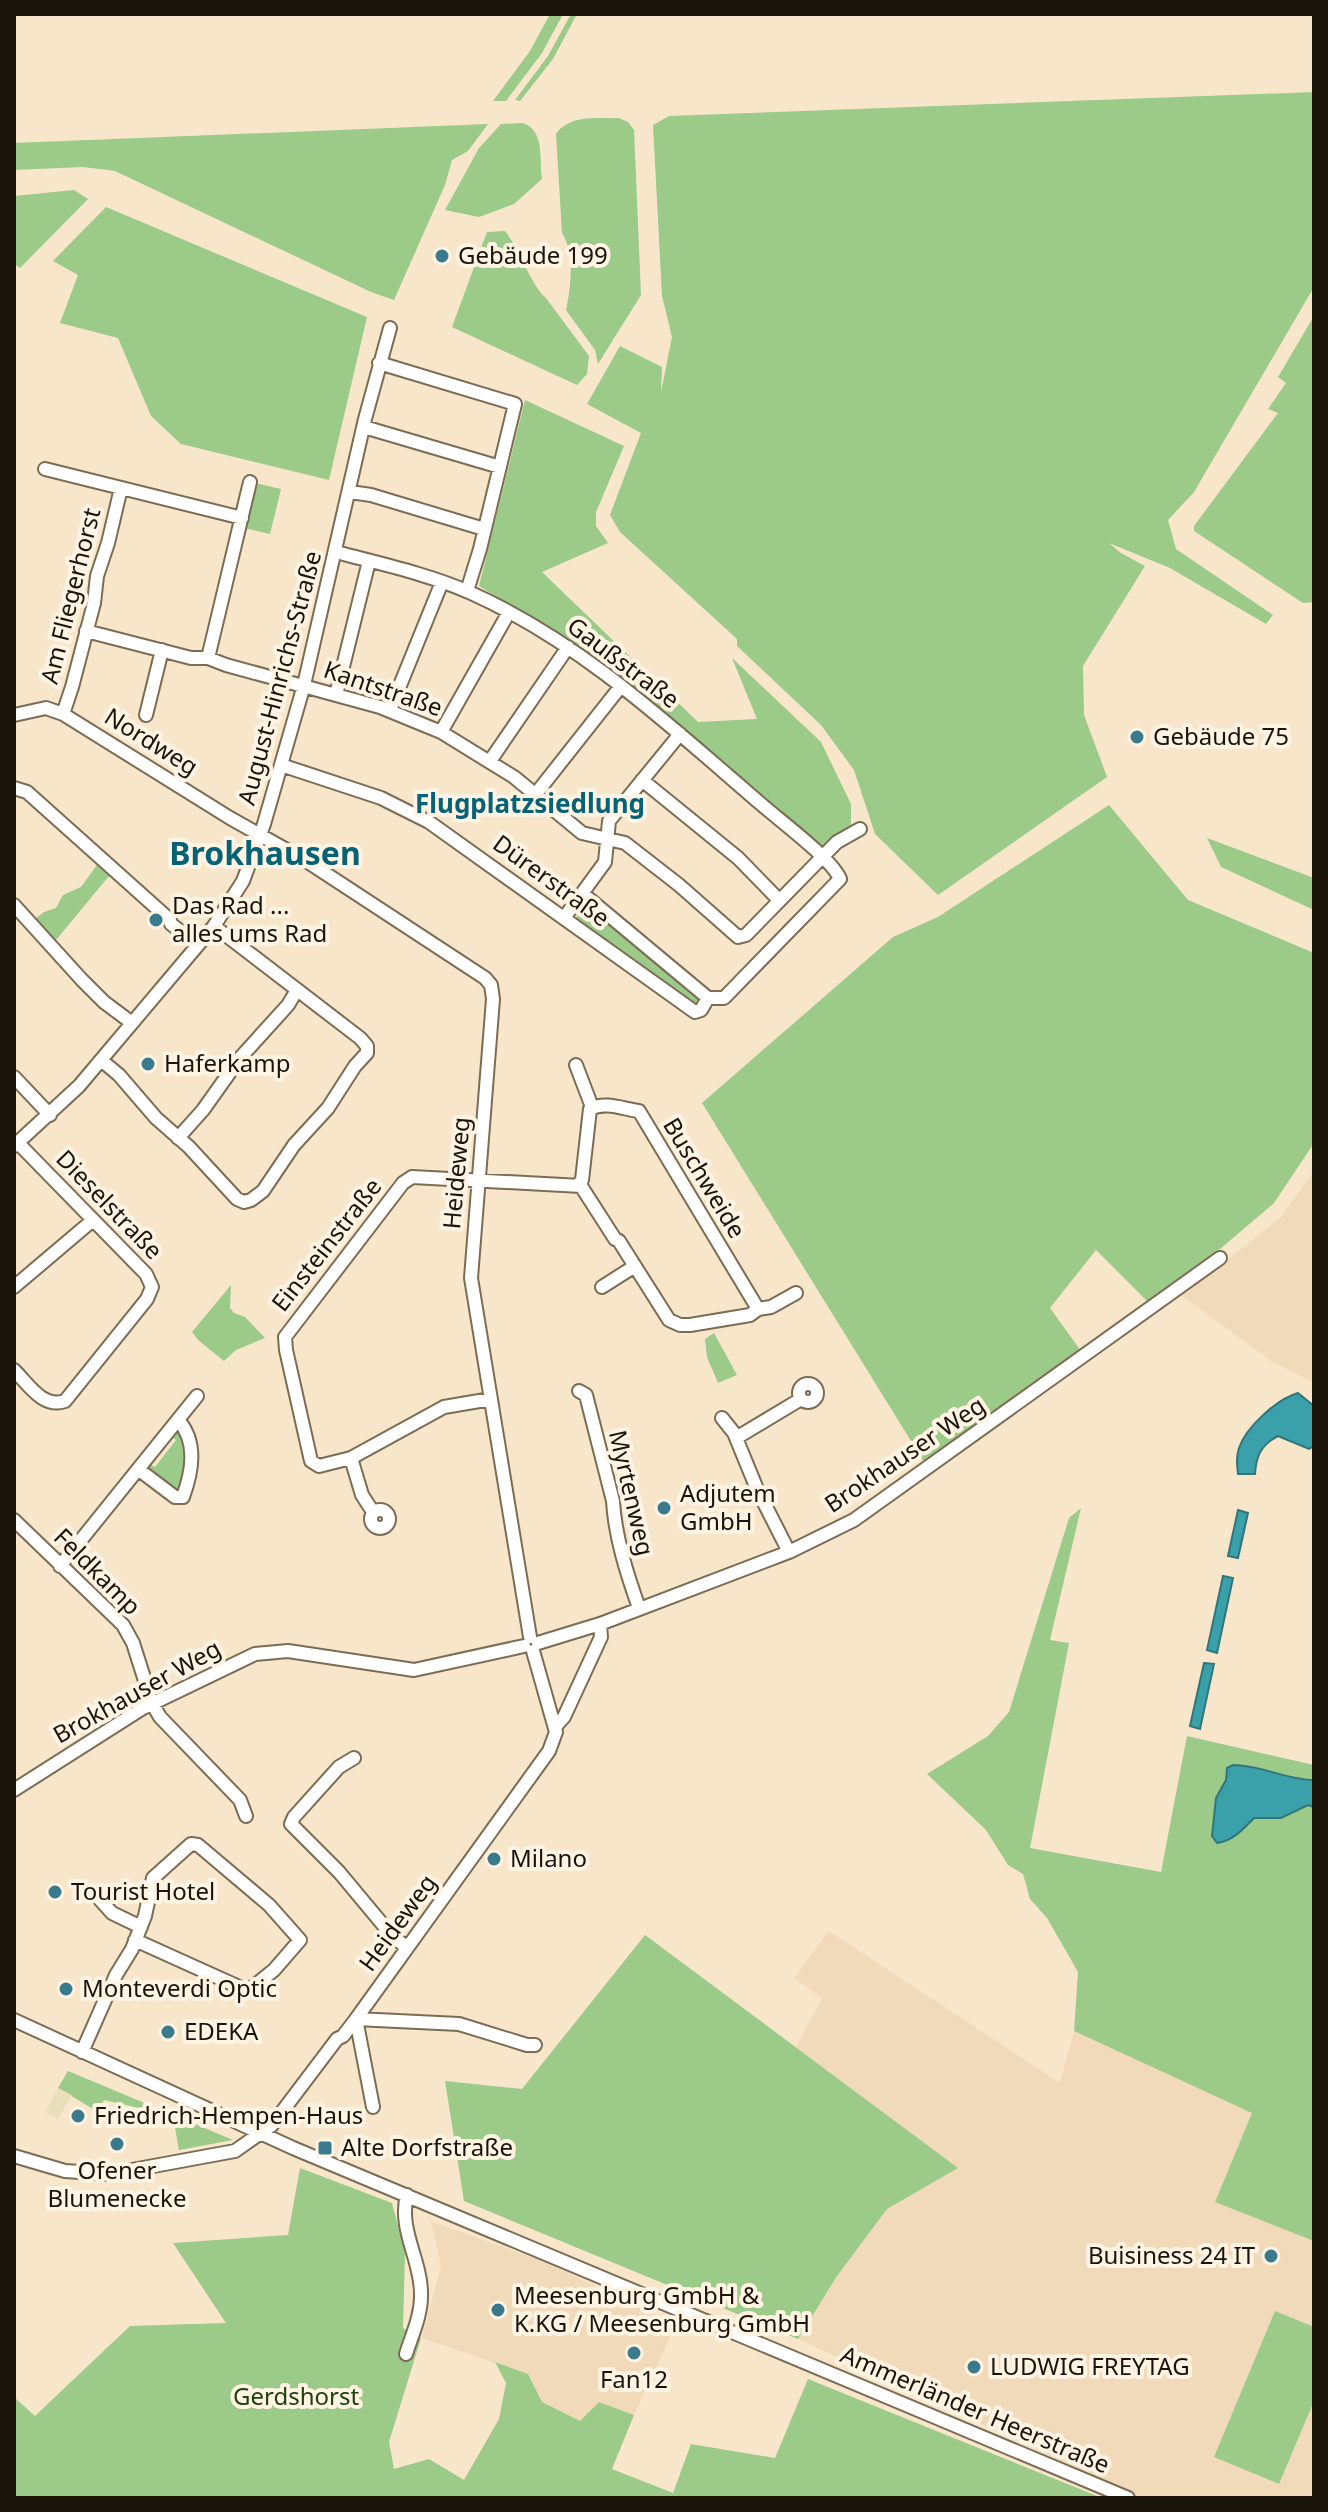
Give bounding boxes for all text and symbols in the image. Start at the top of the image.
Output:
place label: Gebäude 199 [458,238,608,271]
marker: Gebäude 199 [433,247,451,265]
street label: Am Fliegerhorst [32,504,107,687]
street label: August-Hinrichs-Straße [229,547,328,808]
street label: Gaußstraße [561,609,687,715]
street label: Kantstraße [320,652,447,723]
street label: Nordweg [99,699,205,782]
place label: Gebäude 75 [1153,719,1289,752]
marker: Gebäude 75 [1128,728,1146,746]
district label: Flugplatzsiedlung [415,785,645,821]
street label: Dürerstraße [487,826,617,933]
district label: Brokhausen [169,831,361,874]
place label: Das Rad ... alles ums Rad [172,888,327,949]
marker: Das Rad ... alles ums Rad [147,911,165,929]
place label: Haferkamp [164,1046,290,1079]
marker: Haferkamp [139,1055,157,1073]
street label: Buschweide [656,1111,754,1244]
street label: Heideweg [434,1115,477,1230]
street label: Dieselstraße [50,1142,171,1266]
street label: Einsteinstraße [263,1171,388,1318]
street label: Brokhauser Weg [817,1388,991,1520]
street label: Myrtenweg [602,1427,663,1559]
place label: Adjutem GmbH [680,1476,776,1537]
marker: Adjutem GmbH [655,1499,673,1517]
street label: Feldkamp [47,1520,149,1622]
street label: Brokhauser Weg [47,1631,226,1750]
place label: Milano [510,1841,587,1874]
marker: Milano [485,1850,503,1868]
street label: Heideweg [350,1867,443,1977]
place label: Tourist Hotel [71,1874,215,1907]
marker: Tourist Hotel [46,1883,64,1901]
place label: Monteverdi Optic [82,1971,277,2004]
marker: Monteverdi Optic [57,1980,75,1998]
place label: EDEKA [184,2014,259,2047]
marker: EDEKA [159,2023,177,2041]
place label: Friedrich-Hempen-Haus [94,2098,363,2131]
marker: Friedrich-Hempen-Haus [69,2107,87,2125]
place label: Alte Dorfstraße [341,2130,513,2163]
marker: Ofener Blumenecke [108,2135,126,2153]
marker: Alte Dorfstraße [316,2139,334,2157]
place label: Ofener Blumenecke [48,2153,186,2214]
place label: Buisiness 24 IT [1088,2238,1256,2271]
marker: Buisiness 24 IT [1262,2247,1280,2265]
place label: Meesenburg GmbH & K.KG / Meesenburg GmbH [514,2278,810,2339]
marker: Meesenburg GmbH & K.KG / Meesenburg GmbH [489,2301,507,2319]
street label: Ammerländer Heerstraße [836,2337,1115,2480]
marker: Fan12 [625,2344,643,2362]
place label: LUDWIG FREYTAG [990,2349,1190,2382]
marker: LUDWIG FREYTAG [965,2358,983,2376]
place label: Fan12 [600,2362,668,2395]
park label: Gerdshorst [233,2379,359,2412]

